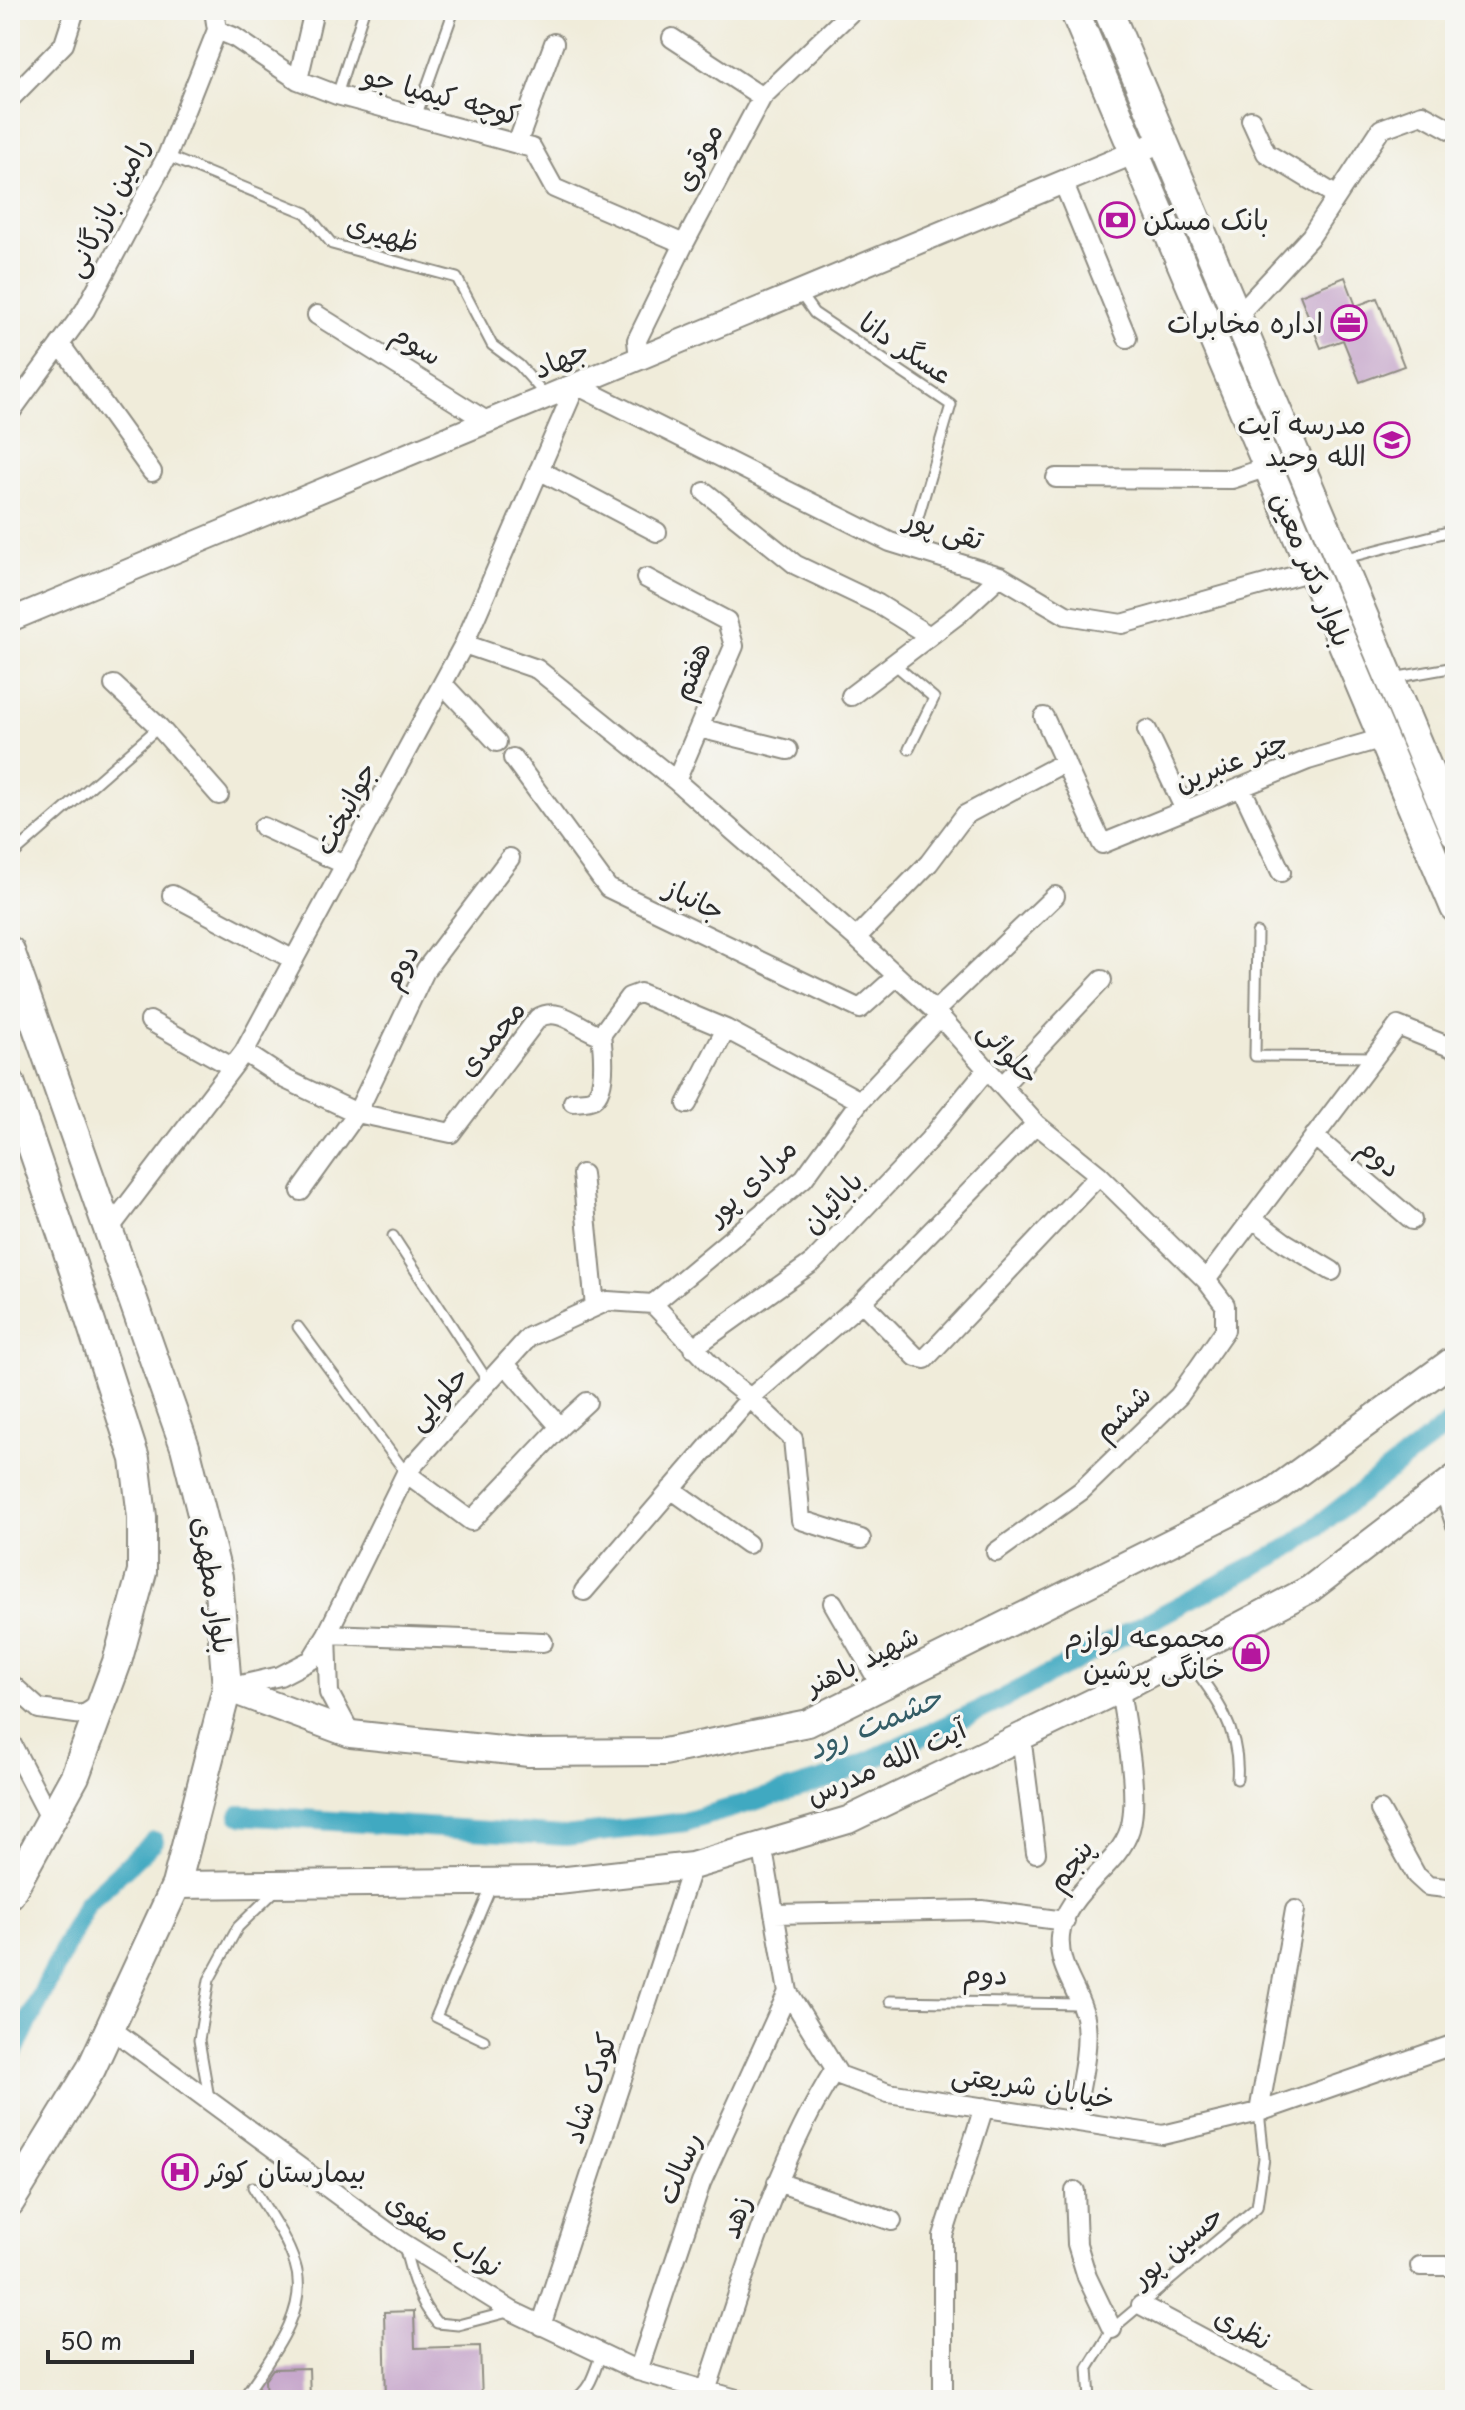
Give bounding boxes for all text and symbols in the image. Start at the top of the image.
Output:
street label: کوچه کیمیا جو [357,51,526,135]
street label: موقری [661,114,733,198]
street label: رامین بازرگانی [52,129,159,284]
place label: بانک مسکن [1143,197,1269,240]
street label: ظهیری [342,200,425,263]
bank icon: بانک مسکن [1098,201,1136,239]
street label: عسگر دانا [851,300,962,394]
place label: اداره مخابرات [1167,300,1323,343]
office icon: اداره مخابرات [1330,304,1368,342]
street label: سوم [383,310,452,377]
street label: جهاد [526,327,595,389]
place label: مدرسه آیت الله وحید [1237,401,1366,476]
school or university icon: مدرسه آیت الله وحید [1373,421,1411,459]
street label: بلوار دکتر معین [1261,484,1365,653]
street label: تقی پور [898,495,990,560]
street label: هفتم [659,635,722,707]
street label: چتر عنبرین [1167,717,1294,802]
street label: جوانبخت [301,753,386,862]
street label: جانباز [657,864,733,931]
street label: دوم [369,935,430,997]
street label: محمدی [445,989,535,1085]
street label: حلوائی [969,1009,1051,1093]
street label: دوم [1348,1125,1412,1188]
street label: مرادی پور [693,1126,805,1235]
street label: بابائیان [790,1159,872,1243]
street label: حلوایی [395,1355,477,1439]
street label: ششم [1082,1372,1161,1451]
street label: بلوار مطهری [182,1513,247,1657]
street label: شهید باهنر [795,1613,926,1706]
place label: مجموعه لوازم خانگی پرشین [1064,1614,1225,1689]
shop icon: مجموعه لوازم خانگی پرشین [1232,1634,1270,1672]
water label: حشمت رود [800,1672,949,1769]
street label: آیت الله مدرس [798,1706,973,1815]
street label: پنجم [1035,1829,1105,1901]
street label: دوم [962,1951,1008,1996]
street label: کودک شاد [550,2027,627,2149]
street label: خیابان شریعتی [949,2050,1118,2119]
street label: رسالت [644,2125,712,2210]
place label: بیمارستان کوثر [204,2149,366,2192]
hospital icon: بیمارستان کوثر [161,2153,199,2191]
street label: نواب صفوی [378,2179,512,2287]
street label: زهد [707,2190,761,2244]
street label: حسین پور [1119,2193,1232,2298]
street label: نظری [1207,2294,1280,2360]
scale bar [48,2314,192,2364]
text: 50 m [60,2322,122,2358]

